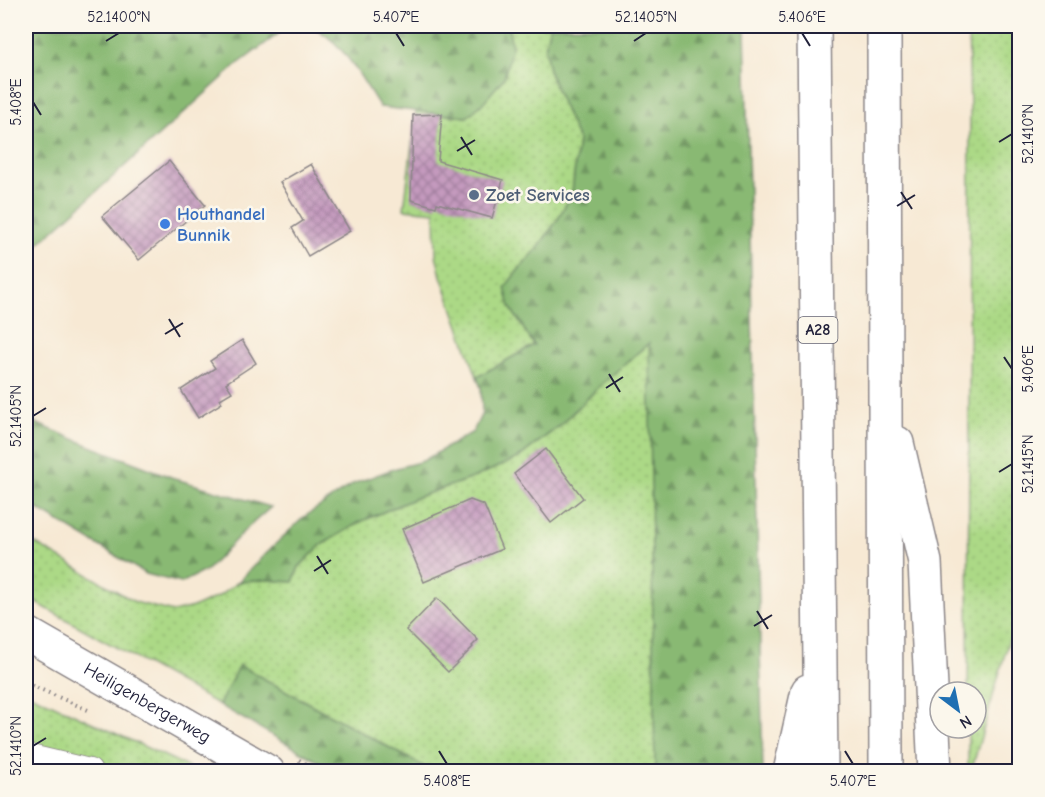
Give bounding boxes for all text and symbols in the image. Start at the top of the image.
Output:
text: 52.1400°N [87,8,151,26]
text: 5.407°E [373,8,419,26]
text: 52.1405°N [615,8,677,26]
text: 5.406°E [778,8,826,26]
text: 5.408°E [7,78,25,126]
text: 52.1410°N [1019,104,1037,164]
place label: Zoet Services [486,185,590,206]
marker: Zoet Services [467,188,481,202]
place label: Houthandel Bunnik [177,204,265,246]
marker: Houthandel Bunnik [158,217,172,231]
road number: A28 [798,317,838,343]
text: 5.406°E [1019,345,1037,393]
text: 52.1405°N [7,385,25,447]
text: 52.1415°N [1019,434,1037,494]
street label: Heiligenbergerweg [80,658,215,747]
north arrow [928,680,988,740]
text: N [956,711,975,732]
text: 52.1410°N [7,716,25,776]
text: 5.408°E [423,772,471,790]
text: 5.407°E [830,772,876,790]

